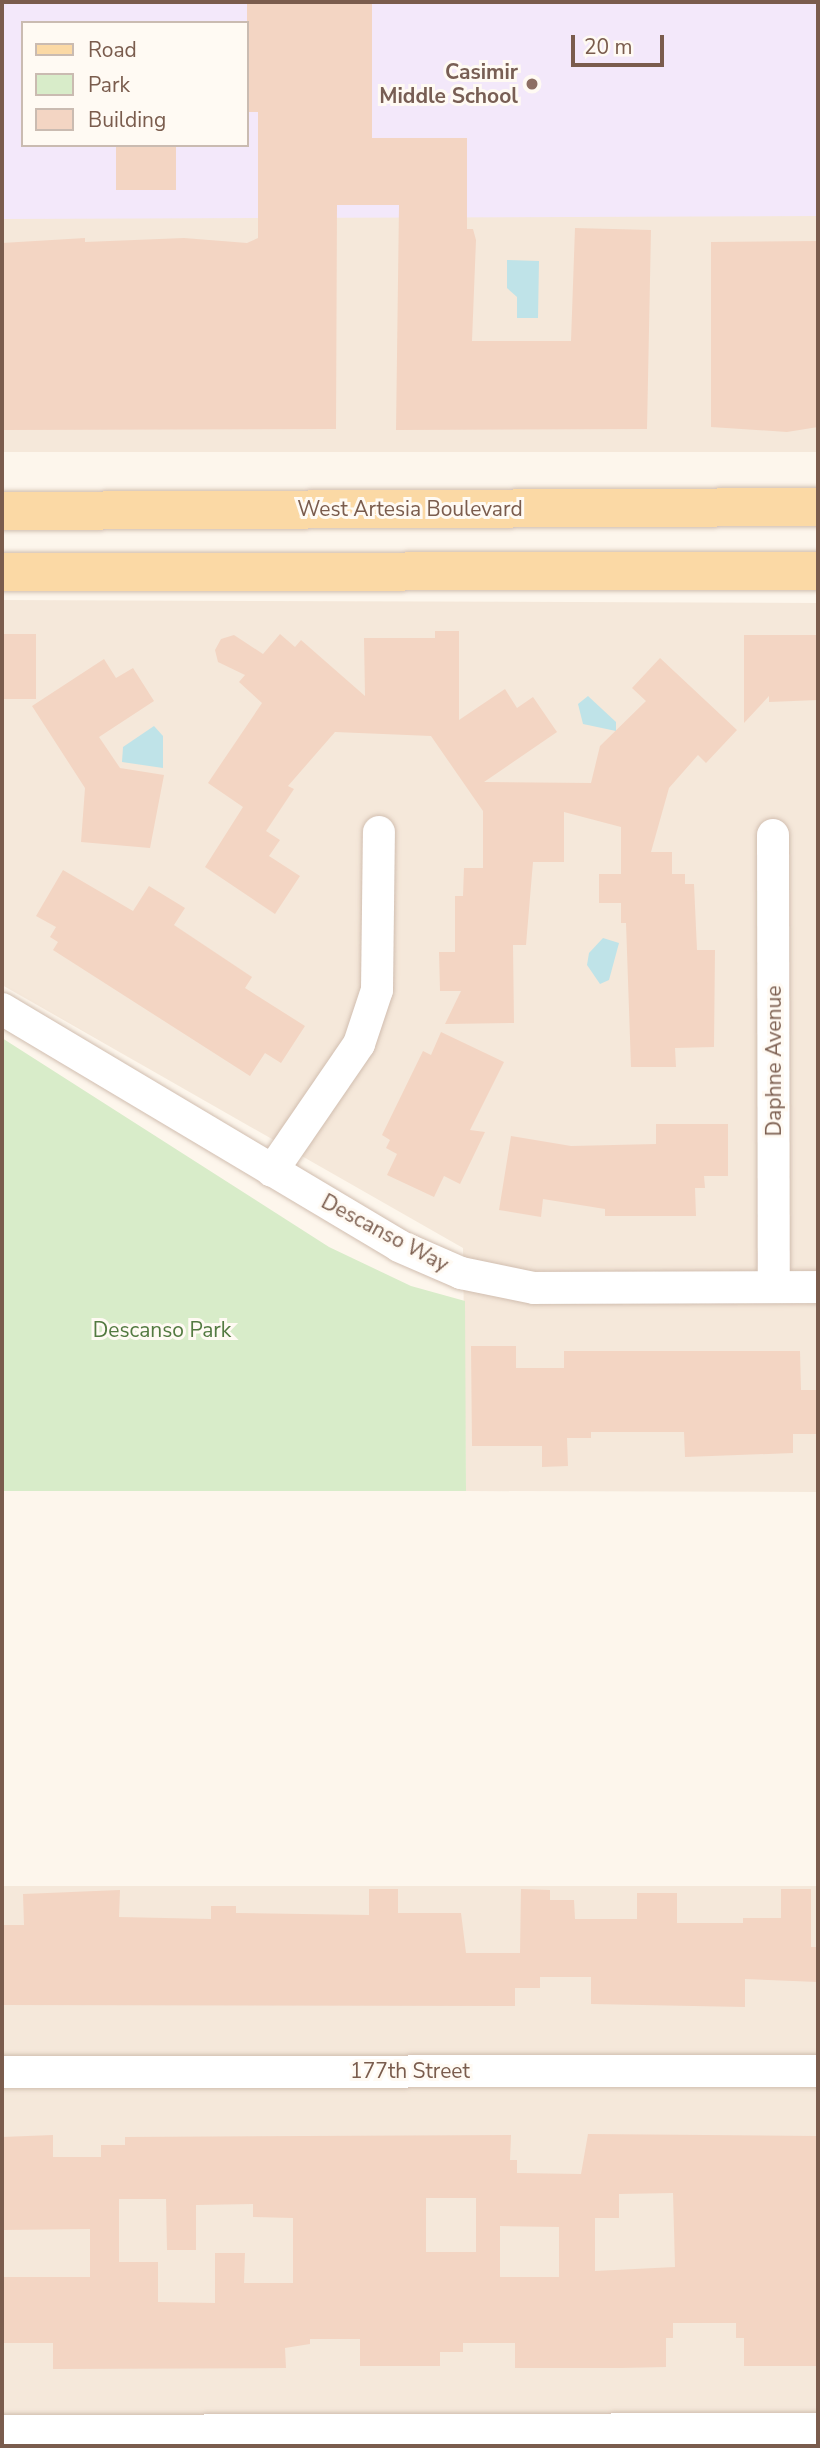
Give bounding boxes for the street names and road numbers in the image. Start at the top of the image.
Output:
street label: West Artesia Boulevard [297,496,523,522]
street label: Daphne Avenue [761,986,787,1136]
street label: Descanso Way [317,1189,453,1277]
street label: 177th Street [350,2058,470,2084]

